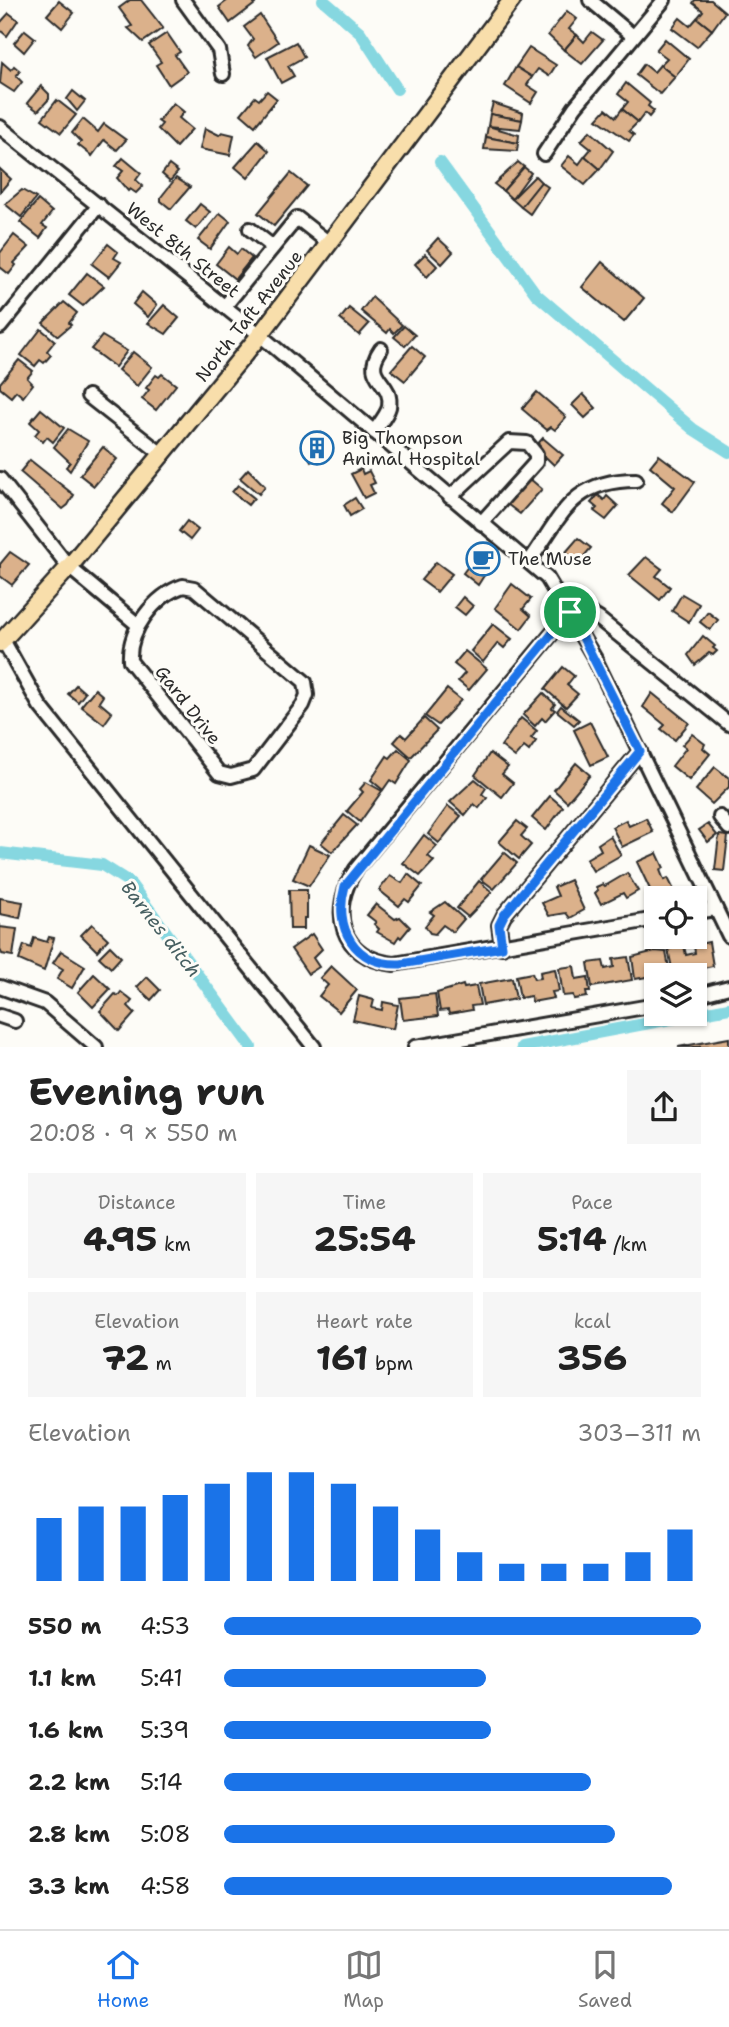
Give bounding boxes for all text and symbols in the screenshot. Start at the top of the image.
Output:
street label: West 8th Street [121,197,245,303]
street label: North Taft Avenue [190,245,308,387]
place label: Big Thompson Animal Hospital [342,426,481,471]
building icon: Big Thompson Animal Hospital [298,429,336,467]
cafe icon: The Muse [464,540,502,578]
place label: The Muse [508,547,592,571]
pin [540,582,600,642]
icon: arrive [551,593,589,631]
street label: Gard Drive [150,661,226,749]
water label: Barnes ditch [115,876,207,982]
map controls [644,886,707,1026]
button: locate [644,886,707,949]
button: layers [644,963,707,1026]
text: Evening run [28,1066,265,1117]
button: share [627,1070,701,1144]
text: 20:08 · 9 × 550 m [28,1118,237,1148]
text: Distance [98,1190,176,1215]
text: Time [343,1190,386,1215]
text: Pace [571,1190,613,1215]
text: 4.95 [83,1215,157,1262]
text: 25:54 [313,1215,416,1262]
text: 5:14 [537,1215,607,1262]
text: km [157,1232,191,1257]
text: /km [607,1232,647,1257]
text: Elevation [94,1309,179,1334]
text: Heart rate [316,1309,413,1334]
text: kcal [574,1309,611,1334]
text: 72 [102,1334,149,1381]
text: 161 [316,1334,368,1381]
text: 356 [557,1334,628,1381]
text: m [149,1351,172,1376]
text: bpm [368,1351,413,1376]
text: Elevation [28,1418,131,1448]
text: 303–311 m [577,1418,701,1448]
text: 550 m [28,1611,101,1641]
text: 4:53 [140,1611,190,1641]
text: 1.1 km [28,1663,96,1693]
text: 5:41 [140,1663,183,1693]
text: 1.6 km [28,1715,103,1745]
text: 5:39 [140,1715,189,1745]
text: 2.2 km [28,1767,110,1797]
text: 5:14 [140,1767,183,1797]
text: 2.8 km [28,1819,110,1849]
text: 5:08 [140,1819,191,1849]
text: 3.3 km [28,1871,109,1901]
text: 4:58 [140,1871,191,1901]
tab: Home [97,1946,149,2013]
tab: Map [343,1946,384,2013]
tab: Saved [578,1946,632,2013]

